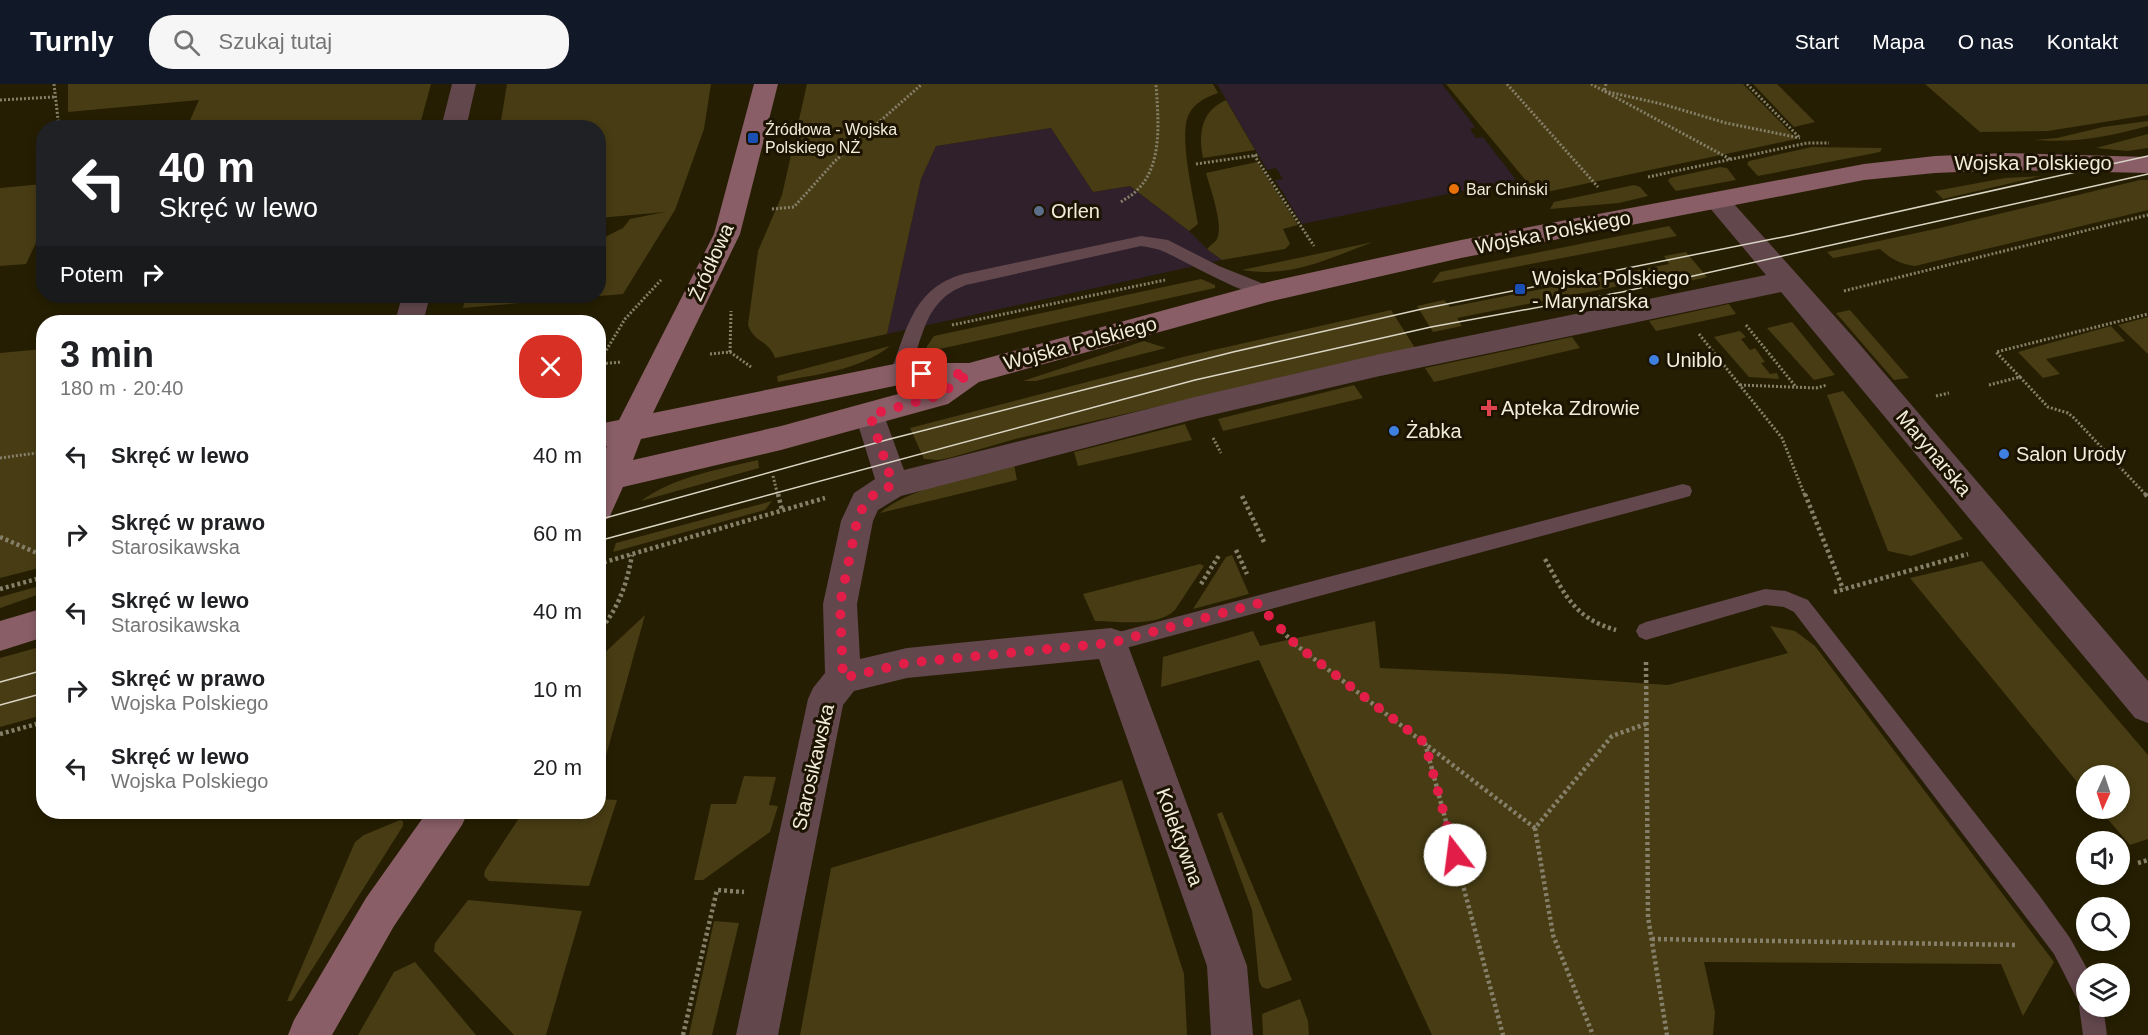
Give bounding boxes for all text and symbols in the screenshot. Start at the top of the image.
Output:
search box [149,15,569,69]
text: Turnly [30,26,113,57]
icon: search [170,26,203,59]
text: Szukaj tutaj [218,29,332,54]
text: Start [1795,30,1839,53]
text: Mapa [1872,30,1925,53]
text: O nas [1958,30,2014,53]
text: Kontakt [2047,30,2118,53]
place label: Źródłowa - Wojska Polskiego NŻ [765,120,897,156]
marker: Źródłowa - Wojska Polskiego NŻ [746,131,760,145]
icon: left [60,144,138,222]
text: 40 m [159,144,255,191]
street label: Wojska Polskiego [1954,152,2112,174]
place label: Bar Chiński [1466,181,1548,198]
marker: Bar Chiński [1447,182,1461,196]
text: Skręć w lewo [159,193,318,223]
place label: Orlen [1051,200,1100,222]
marker: Orlen [1032,204,1046,218]
street label: Wojska Polskiego [1474,206,1632,258]
street label: Źródłowa [684,219,738,304]
icon: right [136,258,169,291]
text: Potem [60,262,124,287]
place label: Wojska Polskiego - Marynarska [1532,267,1689,312]
marker: Wojska Polskiego - Marynarska [1513,282,1527,296]
street label: Wojska Polskiego [1001,312,1159,374]
text: 3 min [60,334,154,375]
button: close [519,335,582,398]
pin [896,348,947,399]
place label: Uniblo [1666,349,1723,371]
marker: Uniblo [1647,353,1661,367]
icon: arrive [905,357,938,390]
text: 180 m · 20:40 [60,377,183,399]
place label: Apteka Zdrowie [1501,397,1640,419]
marker: Apteka Zdrowie [1482,401,1496,415]
street label: Marynarska [1892,406,1977,501]
place label: Żabka [1406,420,1462,442]
marker: Żabka [1387,424,1401,438]
icon: left [60,440,93,473]
text: Skręć w lewo [111,443,249,468]
text: 40 m [533,443,582,468]
place label: Salon Urody [2016,443,2126,465]
marker: Salon Urody [1997,447,2011,461]
text: Skręć w prawo [111,510,265,535]
icon: right [60,518,93,551]
text: 60 m [533,521,582,546]
text: Starosikawska [111,536,240,558]
text: Skręć w lewo [111,588,249,613]
icon: left [60,596,93,629]
text: 40 m [533,599,582,624]
text: Starosikawska [111,614,240,636]
text: Skręć w prawo [111,666,265,691]
icon: right [60,674,93,707]
text: 10 m [533,677,582,702]
text: Wojska Polskiego [111,692,268,714]
street label: Starosikawska [788,701,838,832]
text: Skręć w lewo [111,744,249,769]
icon: left [60,752,93,785]
text: 20 m [533,755,582,780]
north arrow [2076,765,2130,819]
map controls [2076,765,2130,1017]
text: Wojska Polskiego [111,770,268,792]
street label: Kolektywna [1152,785,1208,890]
position arrow [1423,823,1487,887]
button: sound [2076,831,2130,885]
button: search [2076,897,2130,951]
button: layers [2076,963,2130,1017]

